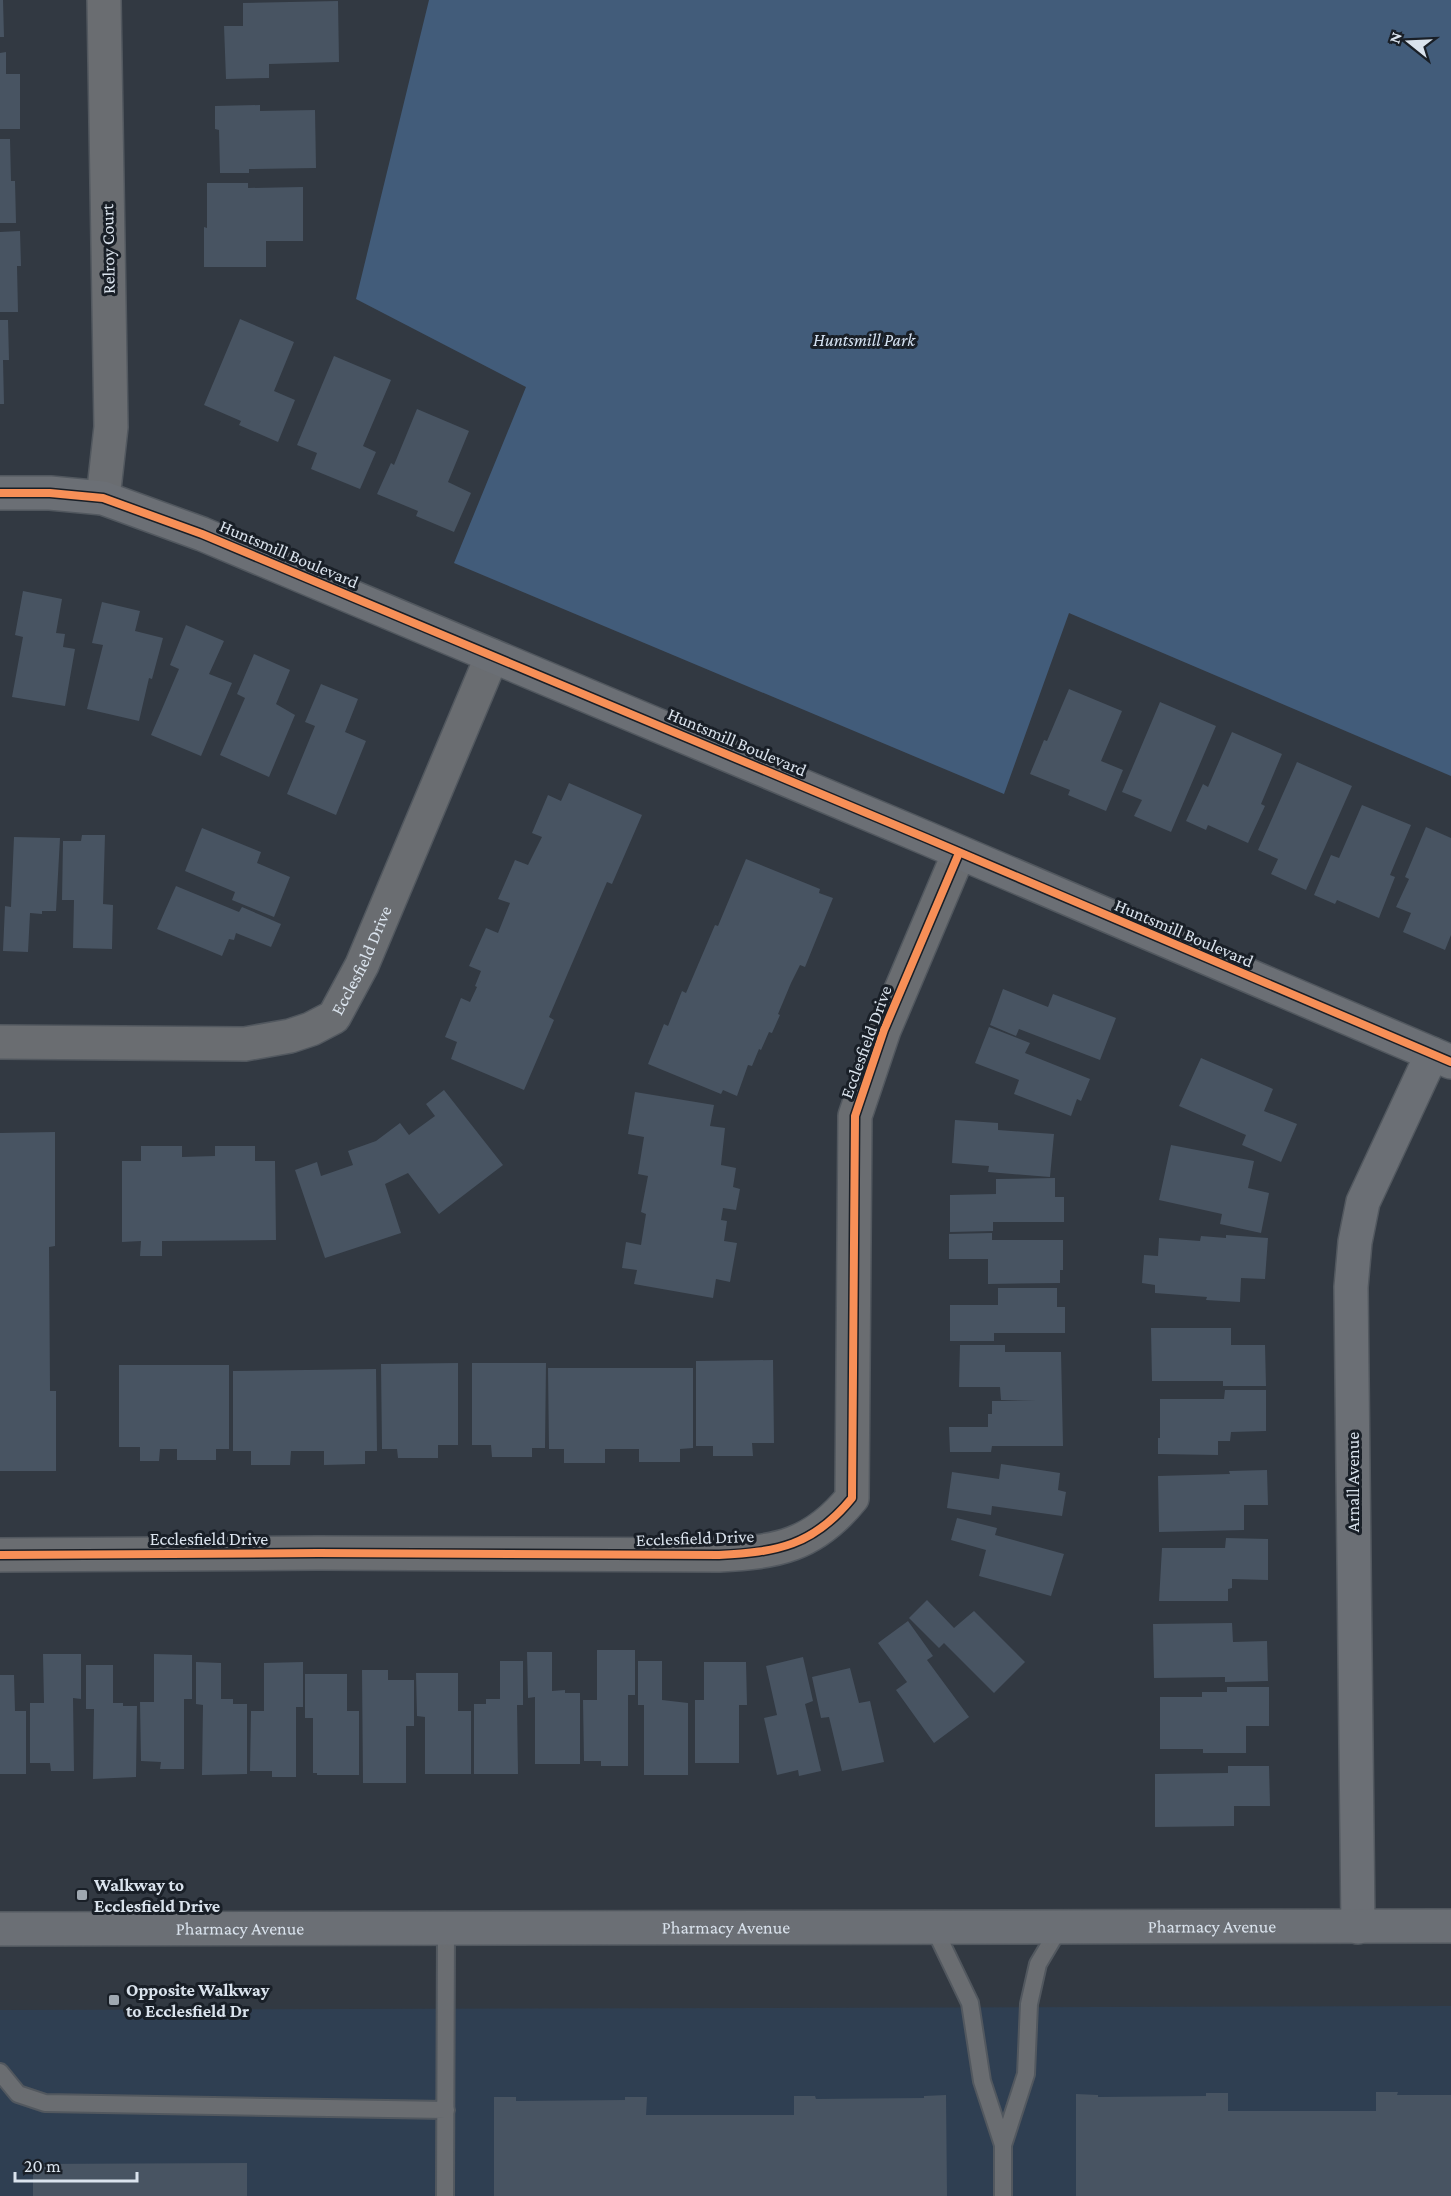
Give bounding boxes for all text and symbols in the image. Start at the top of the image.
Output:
north arrow [1379,12,1439,72]
text: N [1385,30,1405,45]
street label: Relroy Court [97,203,119,294]
park label: Huntsmill Park [813,330,916,350]
street label: Huntsmill Boulevard [217,516,362,592]
street label: Huntsmill Boulevard [665,704,810,780]
street label: Huntsmill Boulevard [1112,895,1257,971]
street label: Ecclesfield Drive [327,903,396,1018]
street label: Ecclesfield Drive [836,983,896,1101]
street label: Arnall Avenue [1343,1432,1363,1532]
street label: Ecclesfield Drive [635,1526,755,1550]
street label: Ecclesfield Drive [150,1529,268,1549]
place label: Walkway to Ecclesfield Drive [93,1875,220,1916]
marker: Walkway to Ecclesfield Drive [75,1888,89,1902]
street label: Pharmacy Avenue [1148,1916,1276,1937]
street label: Pharmacy Avenue [662,1917,790,1938]
street label: Pharmacy Avenue [176,1918,304,1939]
place label: Opposite Walkway to Ecclesfield Dr [126,1980,270,2021]
marker: Opposite Walkway to Ecclesfield Dr [107,1993,121,2007]
scale bar [15,2145,136,2183]
text: 20 m [24,2156,61,2176]

